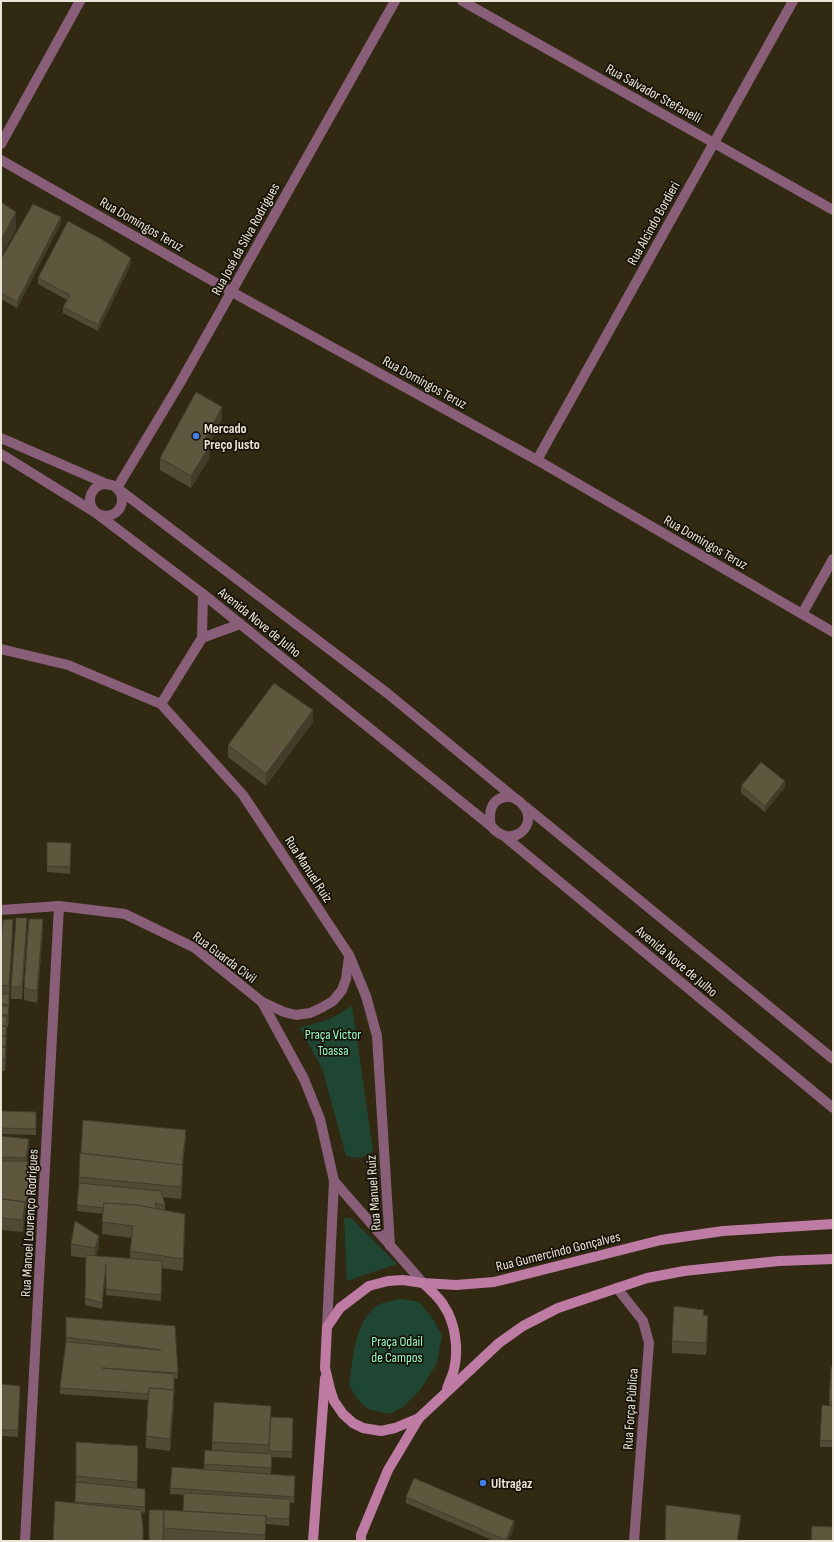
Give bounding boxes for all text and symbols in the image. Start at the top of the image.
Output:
street label: Rua Salvador Stefanelli [603,60,705,127]
street label: Rua Alcindo Bordieri [623,178,683,268]
street label: Rua José da Silva Rodrigues [208,180,283,298]
street label: Rua Domingos Teruz [97,194,187,255]
street label: Rua Domingos Teruz [379,352,470,413]
place label: Mercado Preço Justo [204,420,260,453]
marker: Mercado Preço Justo [191,431,201,441]
street label: Rua Domingos Teruz [661,512,751,573]
street label: Avenida Nove de Julho [214,583,305,661]
street label: Rua Manuel Ruiz [281,833,336,906]
street label: Avenida Nove de Julho [632,922,721,1001]
street label: Rua Guarda Civil [189,928,260,987]
park label: Praça Victor Toassa [305,1026,361,1059]
street label: Rua Manoel Lourenço Rodrigues [17,1149,42,1297]
street label: Rua Manuel Ruiz [362,1155,385,1231]
street label: Rua Gumercindo Gonçalves [494,1228,622,1275]
park label: Praça Odail de Campos [371,1333,423,1366]
street label: Rua Força Pública [619,1368,642,1450]
place label: Ultragaz [491,1475,533,1492]
marker: Ultragaz [478,1478,488,1488]

